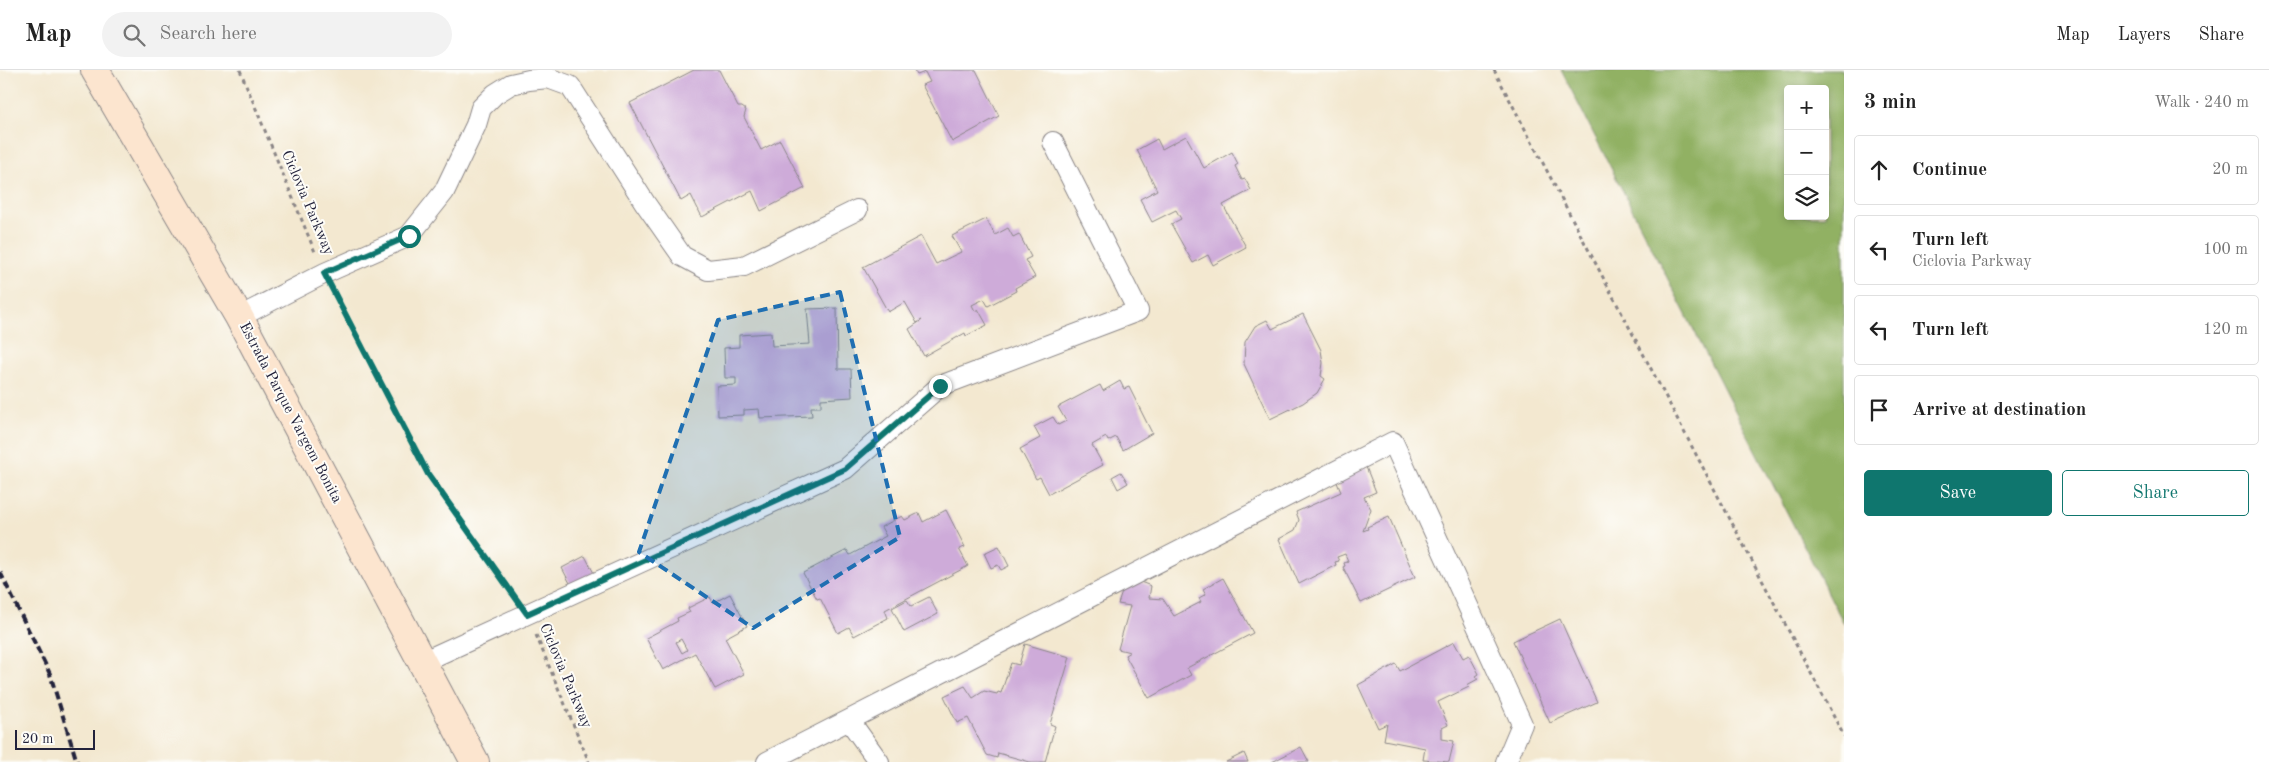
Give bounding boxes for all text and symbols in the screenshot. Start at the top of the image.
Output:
search box [102,12,452,57]
icon: search [120,21,148,49]
text: Map [25,23,72,47]
text: Search here [160,25,257,44]
text: Map [2056,26,2090,44]
text: Layers [2118,26,2170,44]
text: Share [2198,26,2244,44]
map controls [1784,85,1829,220]
button: + [1784,85,1829,130]
text: 3 min [1864,92,1917,113]
text: Walk · 240 m [2154,95,2249,111]
button: − [1784,130,1829,175]
street label: Ciclovia Parkway [278,148,336,258]
icon: ahead [1865,156,1893,184]
text: Continue [1912,161,1987,180]
text: 20 m [2212,162,2248,178]
button: layers [1784,175,1829,220]
route start [398,225,421,248]
text: Turn left [1912,231,1989,250]
icon: left [1865,236,1893,264]
text: 100 m [2203,242,2248,258]
text: Ciclovia Parkway [1912,254,2032,270]
icon: left [1865,316,1893,344]
street label: Estrada Parque Vargem Bonita [236,320,344,506]
text: Turn left [1912,321,1989,340]
text: 120 m [2203,322,2248,338]
route end [929,375,952,398]
icon: arrive [1865,396,1893,424]
text: Arrive at destination [1912,401,2086,420]
button: Save [1864,470,2052,516]
button: Share [2062,470,2249,516]
street label: Ciclovia Parkway [536,621,594,731]
scale bar [15,727,95,750]
text: 20 m [22,732,53,746]

